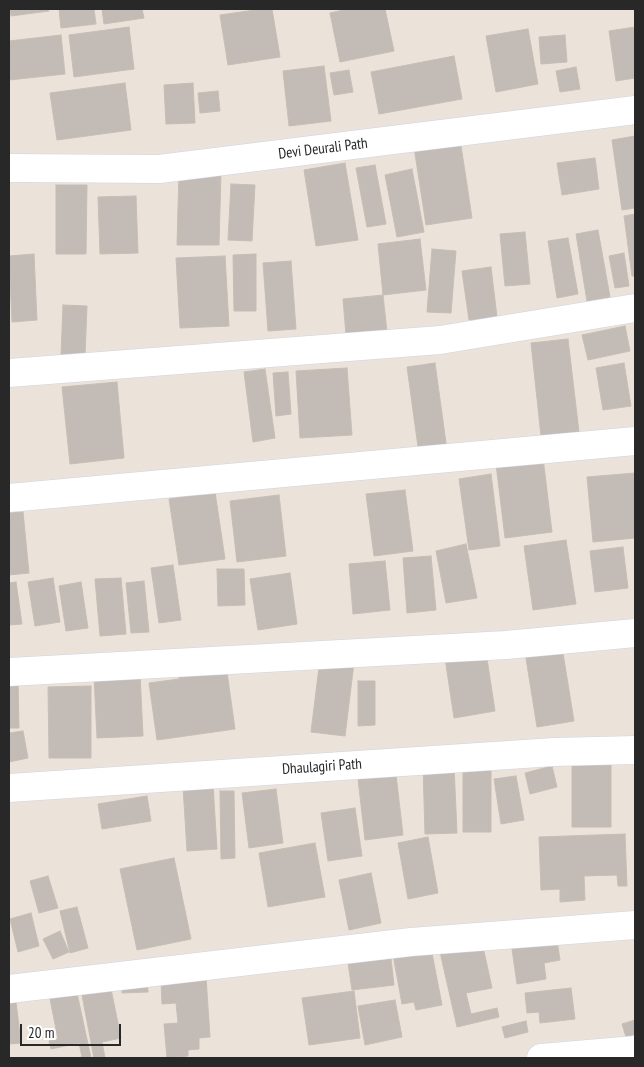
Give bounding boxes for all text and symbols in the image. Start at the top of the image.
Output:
street label: Devi Deurali Path [277,135,369,163]
street label: Dhaulagiri Path [282,755,362,779]
scale bar [22,1014,124,1046]
text: 20 m [28,1023,54,1042]

